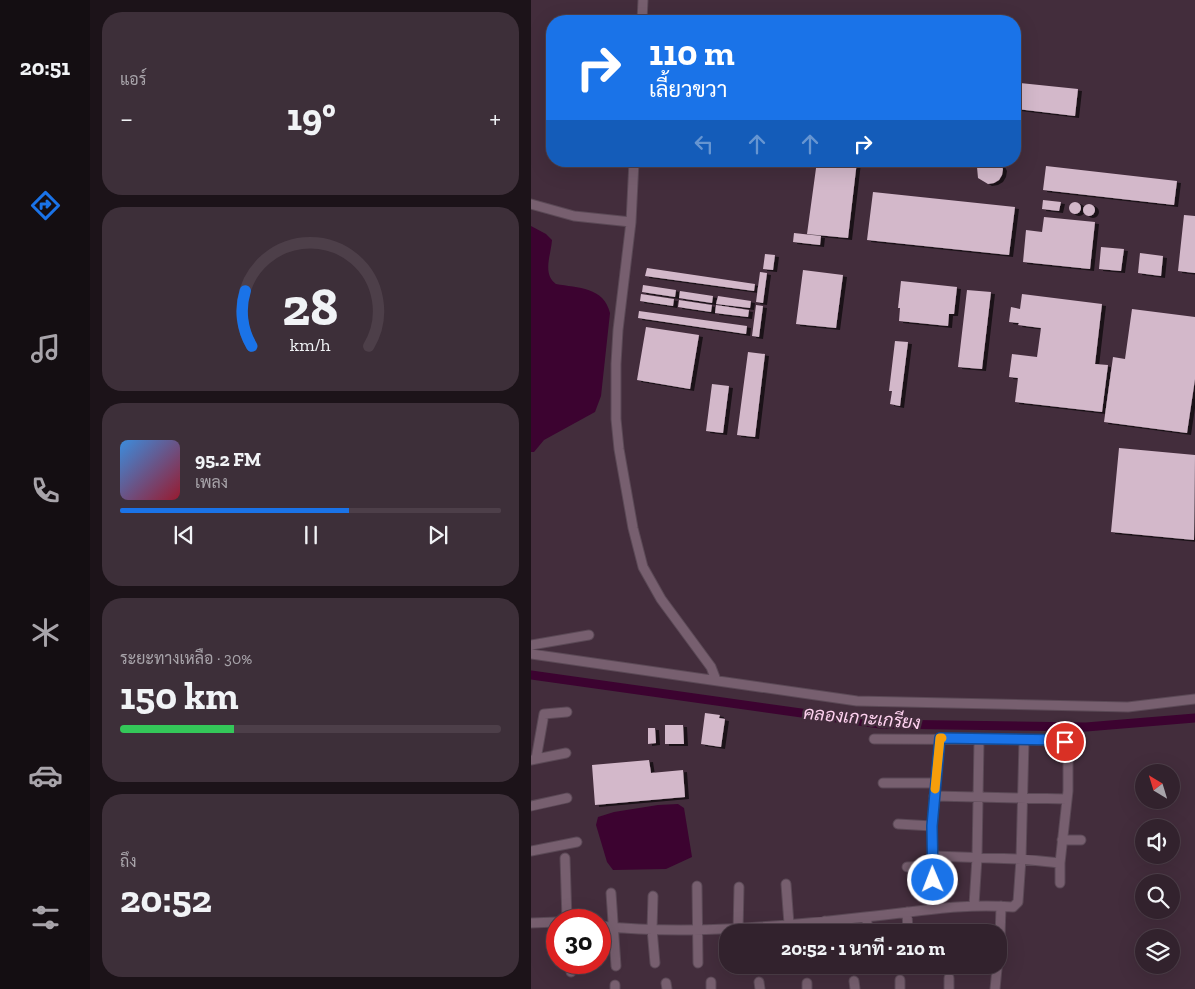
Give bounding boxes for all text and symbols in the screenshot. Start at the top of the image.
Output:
text: 110 m [649,32,735,74]
icon: right [566,35,631,100]
text: 20:51 [20,54,70,81]
text: แอร์ [120,70,146,89]
text: เลี้ยวขวา [649,76,727,103]
text: 19° [287,94,336,140]
text: − [120,102,133,135]
text: + [489,102,501,135]
icon: left [690,130,718,158]
icon: ahead [743,130,771,158]
icon: ahead [796,130,824,158]
icon: right [849,130,877,158]
icon: directions [28,188,63,223]
text: 28 [283,276,338,338]
icon: music [28,331,63,366]
text: km/h [290,334,331,356]
text: 95.2 FM [195,448,261,471]
icon: phone [28,473,63,508]
text: เพลง [195,473,228,492]
icon: previous [170,521,198,549]
icon: pause [297,521,325,549]
icon: next [424,521,452,549]
icon: climate [28,615,63,650]
text: ระยะทางเหลือ · 30% [120,649,252,668]
text: 150 km [120,673,238,719]
water label: คลองเกาะเกรียง [803,700,922,734]
pin [1044,721,1086,763]
icon: arrive [1051,728,1079,756]
icon: car [28,758,63,793]
north arrow [1135,764,1180,809]
map controls [1135,764,1180,974]
button: sound [1135,819,1180,864]
text: ถึง [120,852,137,871]
position arrow [906,853,958,905]
button: search [1135,874,1180,919]
text: 20:52 [120,876,212,922]
icon: filters [28,900,63,935]
speed limit sign: 30 [546,909,611,974]
button: layers [1135,929,1180,974]
text: 20:52 · 1 นาที · 210 m [781,937,945,960]

